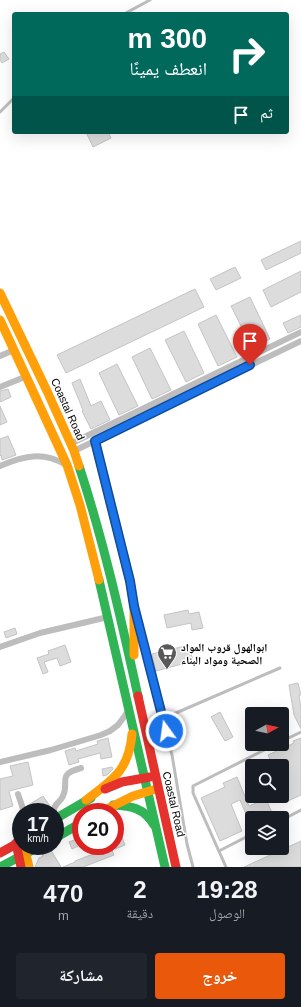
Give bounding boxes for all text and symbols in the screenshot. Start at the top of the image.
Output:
text: 300 m [128,23,207,54]
icon: right [221,28,273,80]
text: انعطف يمينًا [129,59,207,79]
icon: arrive [230,104,252,126]
text: ثم [260,104,273,121]
pin [233,324,267,365]
icon: arrive [239,330,261,352]
street label: Coastal Road [49,376,87,442]
place label: ابوالهول قروب المواد الصحية ومواد البناء [181,641,267,667]
supermarket icon: ابوالهول قروب المواد الصحية ومواد البناء [156,642,178,670]
north arrow [245,707,289,751]
map controls [245,707,289,855]
position arrow [145,710,187,752]
button: search [245,759,289,803]
street label: Coastal Road [161,770,187,838]
speed limit sign: 20 [72,803,124,855]
button: layers [245,811,289,855]
text: 17 [27,813,49,835]
text: km/h [27,833,49,844]
text: 2 [133,876,147,903]
text: 19:28 [196,876,258,903]
text: 470 [43,880,83,907]
text: دقيقة [127,906,153,921]
text: الوصول [209,906,245,921]
text: m [58,908,69,923]
button: مشاركة [16,953,147,999]
button: خروج [155,953,285,999]

